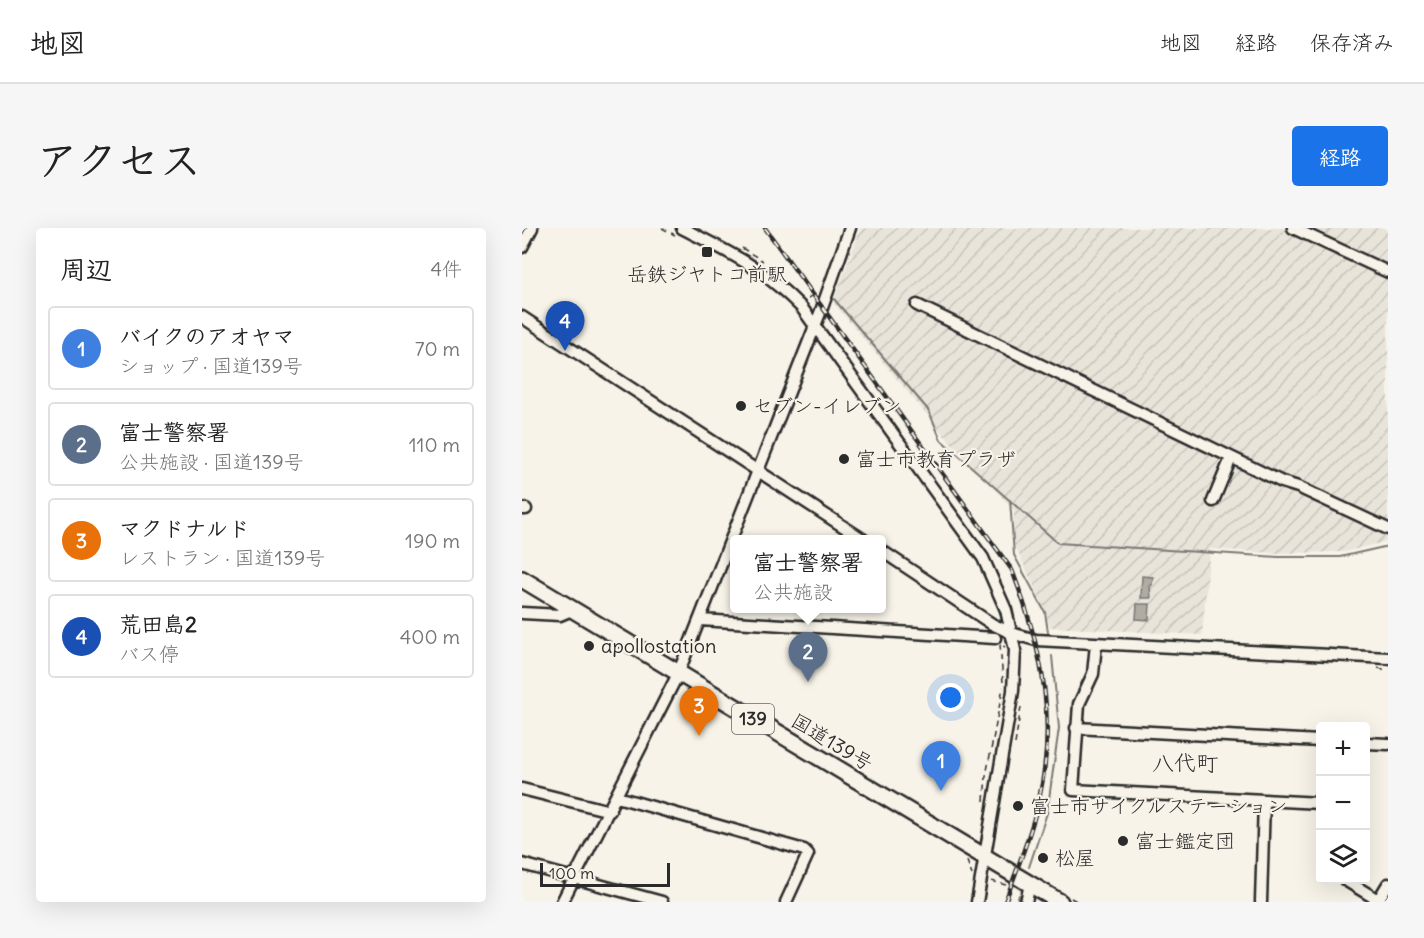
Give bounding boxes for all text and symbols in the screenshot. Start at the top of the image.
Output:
text: 地図 [30,25,86,61]
text: 地図 [1160,29,1202,56]
text: 経路 [1235,29,1277,56]
text: 保存済み [1310,29,1394,56]
button: 経路 [1292,126,1388,186]
text: アクセス [36,134,201,186]
marker: 岳鉄ジヤトコ前駅 [700,245,714,259]
text: 周辺 [60,253,112,286]
text: 4件 [430,256,462,281]
place label: 岳鉄ジヤトコ前駅 [627,261,787,286]
pin: 4 [546,302,585,351]
text: バイクのアオヤマ [119,322,295,350]
text: 1 [78,336,85,361]
text: 70 m [415,336,460,361]
text: ショップ · 国道139号 [119,353,303,378]
place label: セブン-イレブン [753,393,902,418]
marker: セブン-イレブン [734,399,748,413]
text: 富士警察署 [119,418,229,446]
text: 2 [76,432,87,457]
text: 110 m [409,432,460,457]
place label: 富士市教育プラザ [856,446,1016,471]
text: 公共施設 · 国道139号 [119,449,304,474]
marker: 富士市教育プラザ [837,452,851,466]
text: マクドナルド [119,514,250,542]
text: 3 [76,528,87,553]
text: 190 m [405,528,460,553]
popup [730,535,886,613]
text: レストラン · 国道139号 [119,545,325,570]
text: 富士警察署 [753,548,863,576]
text: 公共施設 [753,579,833,604]
text: 荒田島2 [119,610,197,638]
text: 4 [76,624,87,649]
text: 400 m [400,624,460,649]
pin: 2 [788,632,828,682]
place label: apollostation [601,633,717,658]
marker: apollostation [582,639,596,653]
text: バス停 [119,641,179,666]
your location [936,683,965,712]
pin: 3 [680,686,718,736]
road number: 139 [732,704,774,734]
street label: 国道139号 [787,707,878,776]
map controls [1316,722,1370,884]
button: + [1316,722,1370,776]
pin: 1 [922,742,960,791]
district label: 八代町 [1152,749,1218,777]
button: − [1316,776,1370,830]
place label: 富士市サイクルステーション [1030,793,1288,818]
marker: 富士市サイクルステーション [1011,799,1025,813]
place label: 富士鑑定団 [1135,828,1235,853]
button: layers [1316,830,1370,884]
marker: 富士鑑定団 [1116,834,1130,848]
place label: 松屋 [1055,845,1095,870]
marker: 松屋 [1036,851,1050,865]
scale bar [540,860,670,888]
text: 100 m [549,863,594,883]

